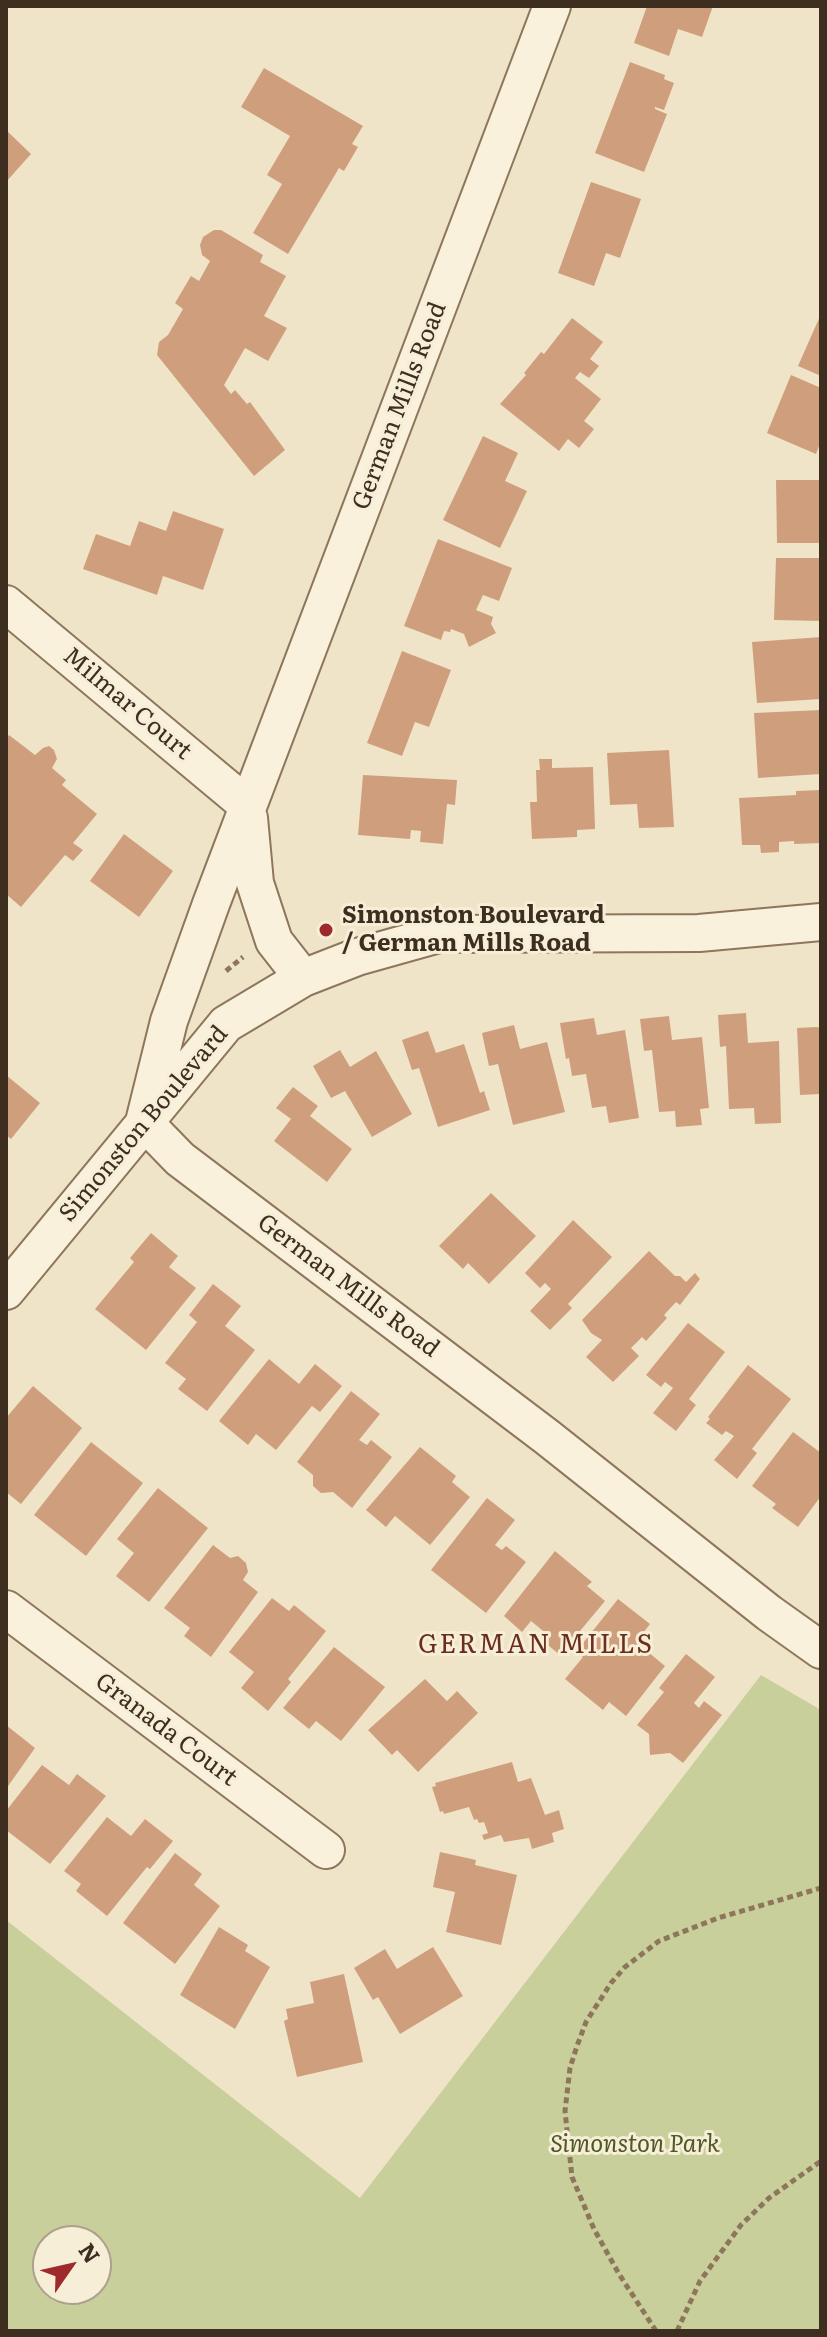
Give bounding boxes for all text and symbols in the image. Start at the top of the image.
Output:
street label: German Mills Road [347,298,453,514]
street label: Milmar Court [57,642,197,766]
place label: Simonston Boulevard / German Mills Road [342,902,605,958]
marker: Simonston Boulevard / German Mills Road [317,921,335,939]
street label: Simonston Boulevard [54,1020,234,1228]
street label: German Mills Road [251,1208,445,1364]
district label: GERMAN MILLS [418,1629,654,1661]
street label: Granada Court [89,1667,243,1793]
park label: Simonston Park [550,2131,720,2159]
north arrow [32,2225,112,2305]
text: N [72,2236,109,2269]

